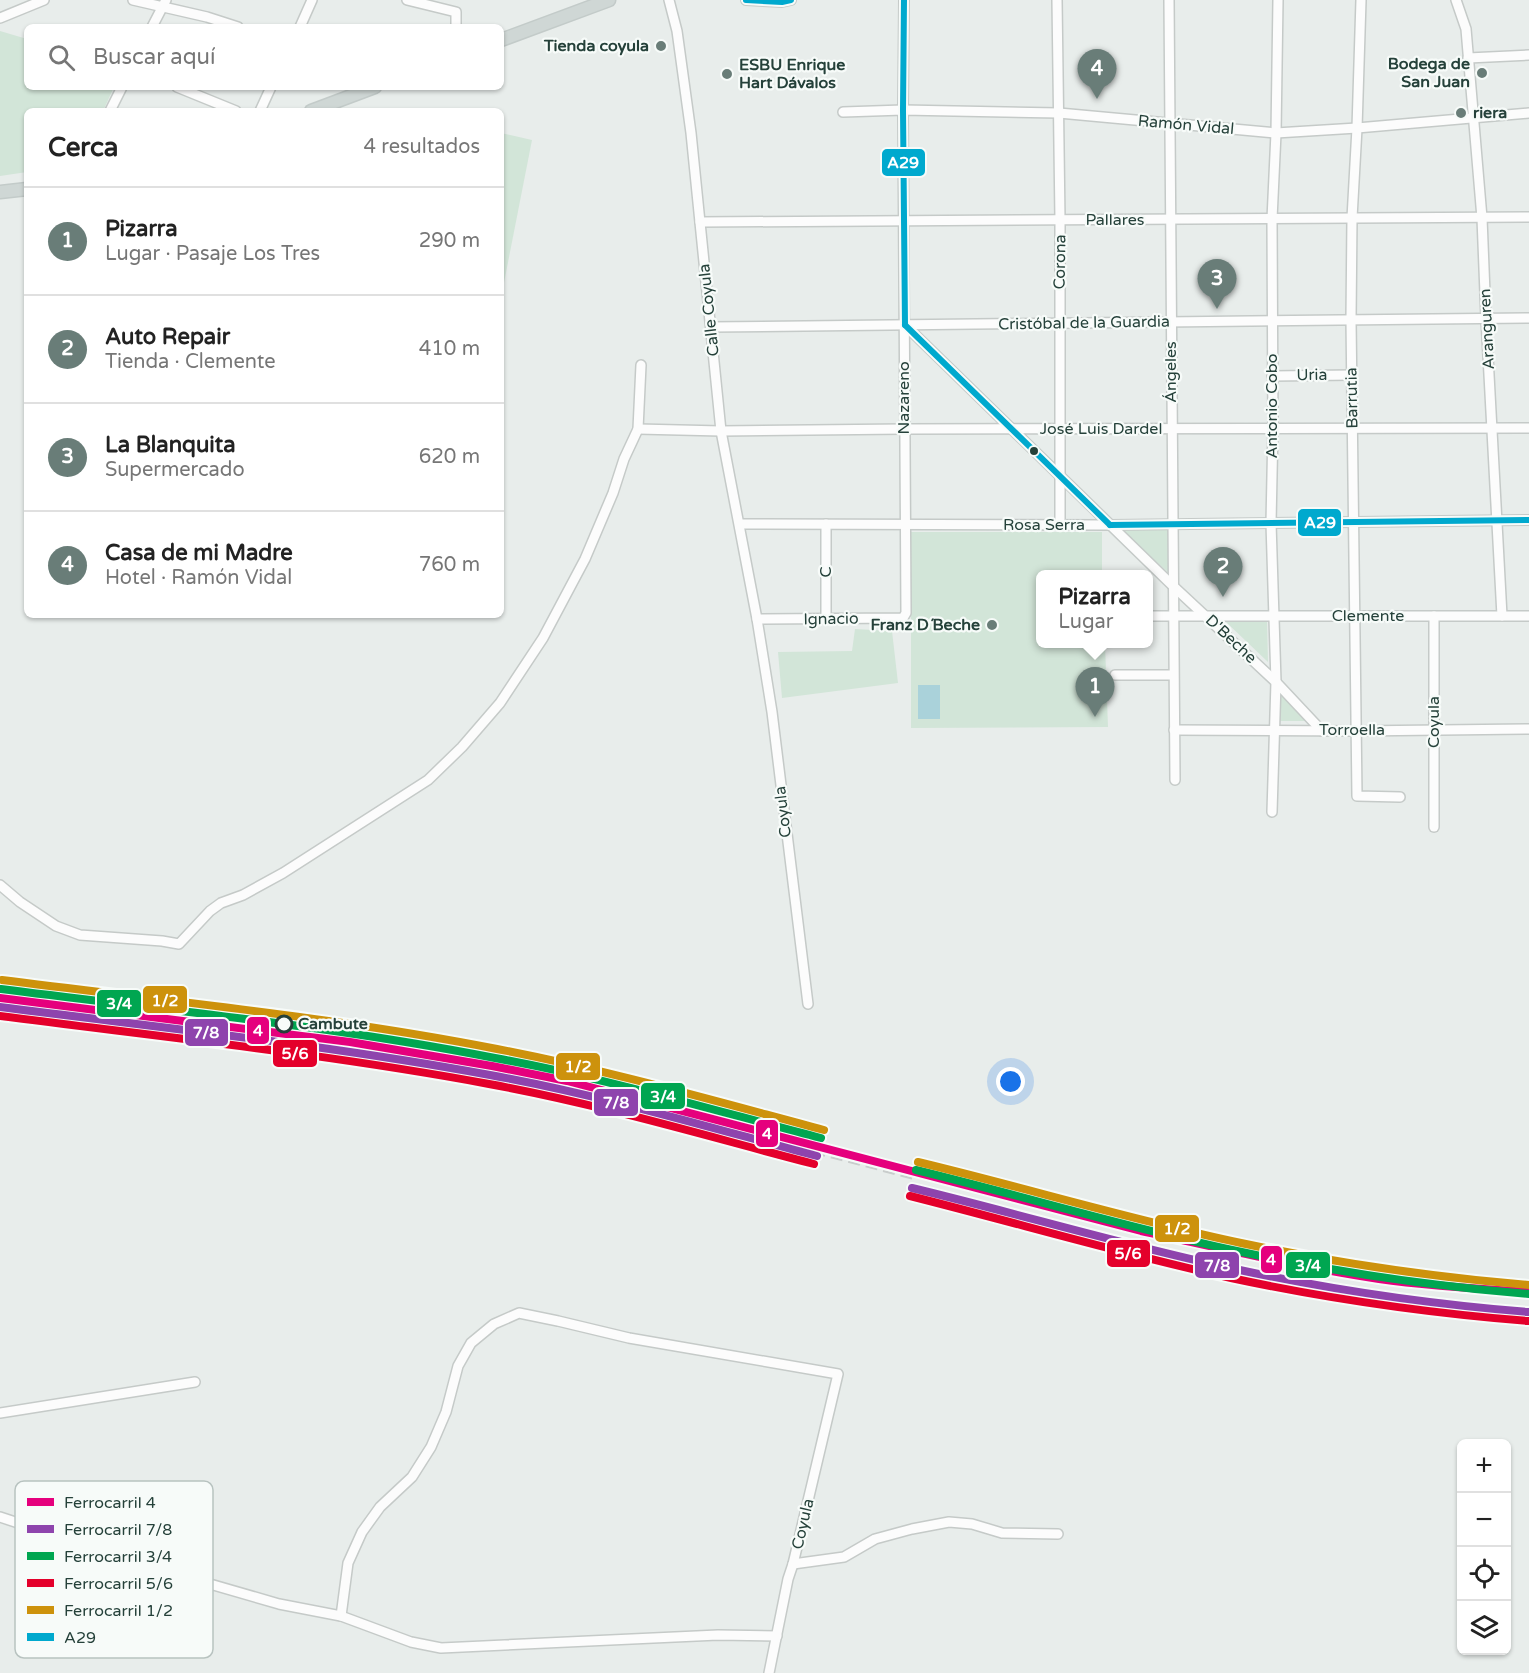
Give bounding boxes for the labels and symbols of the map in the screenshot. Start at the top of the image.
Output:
place label: Tienda coyula [543,36,649,56]
marker: Tienda coyula [654,39,668,53]
pin: 4 [1078,50,1116,99]
place label: Bodega de San Juan [1388,54,1470,92]
place label: ESBU Enrique Hart Dávalos [739,55,845,93]
marker: Bodega de San Juan [1475,66,1489,80]
marker: ESBU Enrique Hart Dávalos [720,67,734,81]
place label: riera [1473,103,1507,123]
marker: riera [1454,106,1468,120]
street label: Ramón Vidal [1137,111,1235,139]
line badge: A29 [881,148,926,177]
text: A29 [887,153,919,173]
street label: Pallares [1086,210,1144,230]
street label: Corona [1050,234,1070,290]
pin: 3 [1198,260,1236,309]
street label: Calle Coyula [694,263,724,357]
street label: Aranguren [1475,288,1499,370]
street label: Cristóbal de la Guardia [998,312,1170,334]
street label: Ángeles [1161,341,1181,403]
street label: Antonio Cobo [1262,353,1282,459]
street label: Nazareno [894,361,914,435]
street label: Uria [1296,365,1328,385]
street label: Barrutia [1341,367,1363,429]
street label: José Luis Dardel [1040,419,1162,439]
unlabelled marker [1028,445,1040,457]
line badge: A29 [1297,508,1342,537]
text: A29 [1304,513,1336,533]
street label: Rosa Serra [1003,515,1085,535]
pin: 2 [1204,548,1242,597]
street label: C [816,566,836,578]
street label: Clemente [1332,606,1404,626]
street label: Ignacio [803,609,859,629]
street label: D'Beche [1201,610,1261,668]
place label: Franz D´Beche [870,615,980,635]
marker: Franz D´Beche [985,618,999,632]
pin: 1 [1076,668,1114,717]
street label: Coyula [1424,696,1444,748]
street label: Torroella [1319,720,1385,740]
street label: Coyula [770,785,796,839]
line badge: 1/2 [142,985,188,1014]
line badge: 3/4 [96,989,142,1018]
text: 1/2 [151,991,179,1011]
text: 3/4 [106,994,132,1014]
place label: Cambute [298,1014,368,1034]
marker: Cambute [275,1015,293,1033]
line badge: 4 [246,1016,270,1045]
line badge: 7/8 [184,1018,229,1047]
text: 4 [253,1021,263,1041]
text: 7/8 [193,1023,219,1043]
line badge: 5/6 [272,1039,318,1068]
text: 5/6 [281,1044,309,1064]
line badge: 1/2 [555,1052,601,1081]
text: 1/2 [564,1057,592,1077]
your location [996,1067,1025,1096]
line badge: 3/4 [640,1082,686,1110]
text: 3/4 [650,1087,676,1107]
line badge: 7/8 [593,1088,639,1117]
text: 7/8 [603,1093,629,1113]
line badge: 4 [755,1119,779,1148]
text: 4 [762,1124,772,1144]
line badge: 1/2 [1154,1214,1200,1243]
text: 1/2 [1163,1219,1191,1239]
line badge: 5/6 [1106,1239,1151,1268]
text: 5/6 [1114,1244,1142,1264]
line badge: 4 [1260,1245,1283,1274]
text: 4 [1266,1250,1276,1270]
line badge: 7/8 [1194,1251,1240,1279]
line badge: 3/4 [1285,1251,1331,1279]
text: 7/8 [1204,1256,1230,1276]
text: 3/4 [1295,1256,1321,1276]
legend [15,1481,213,1658]
text: Ferrocarril 4 [64,1493,156,1513]
street label: Coyula [787,1497,819,1551]
text: Ferrocarril 7/8 [64,1520,172,1540]
text: Ferrocarril 3/4 [64,1547,172,1567]
text: Ferrocarril 5/6 [64,1574,173,1594]
text: Ferrocarril 1/2 [64,1601,173,1621]
text: A29 [64,1628,96,1648]

